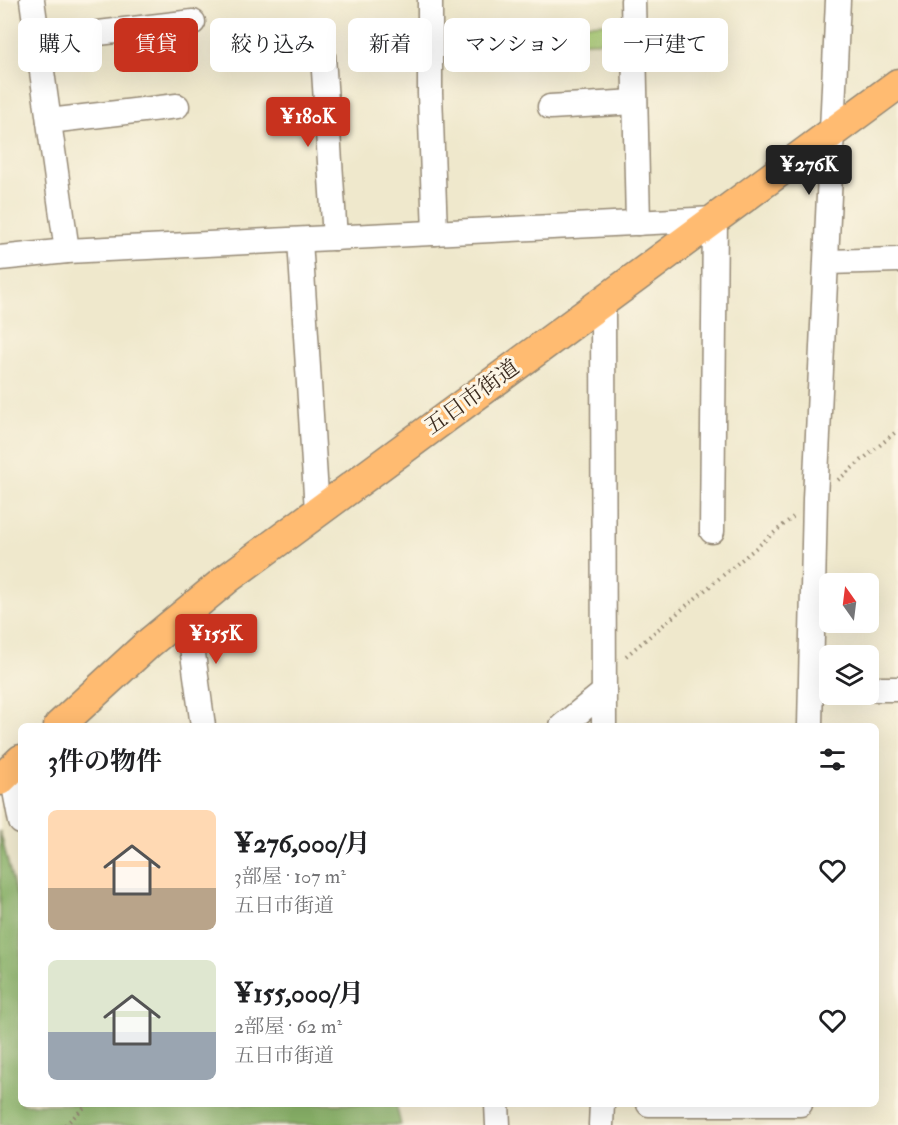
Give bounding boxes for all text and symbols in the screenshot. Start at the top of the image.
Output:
chip: 購入 [18,18,102,72]
chip: 賃貸 [114,18,198,72]
chip: 絞り込み [210,18,336,72]
chip: 新着 [348,18,432,72]
chip: マンション [444,18,590,72]
chip: 一戸建て [602,18,728,72]
pin: ¥180K [266,97,350,148]
text: ¥180K [280,104,336,129]
pin: ¥276K [767,145,851,196]
text: ¥276K [780,152,838,177]
street label: 五日市街道 [419,353,525,441]
north arrow [819,573,879,633]
map controls [819,573,879,705]
pin: ¥155K [174,614,258,665]
text: ¥155K [189,621,243,646]
button: layers [819,645,879,705]
icon: filters [816,743,849,776]
text: 3件の物件 [48,746,162,778]
text: ¥276,000/月 [234,828,371,860]
icon: home [96,834,168,906]
icon: heart [816,854,849,887]
text: 3部屋 · 107 m² [234,864,346,889]
text: 五日市街道 [234,893,334,918]
text: ¥155,000/月 [234,978,364,1010]
icon: home [96,984,168,1056]
icon: heart [816,1004,849,1037]
text: 2部屋 · 62 m² [234,1014,342,1039]
text: 五日市街道 [234,1043,334,1068]

